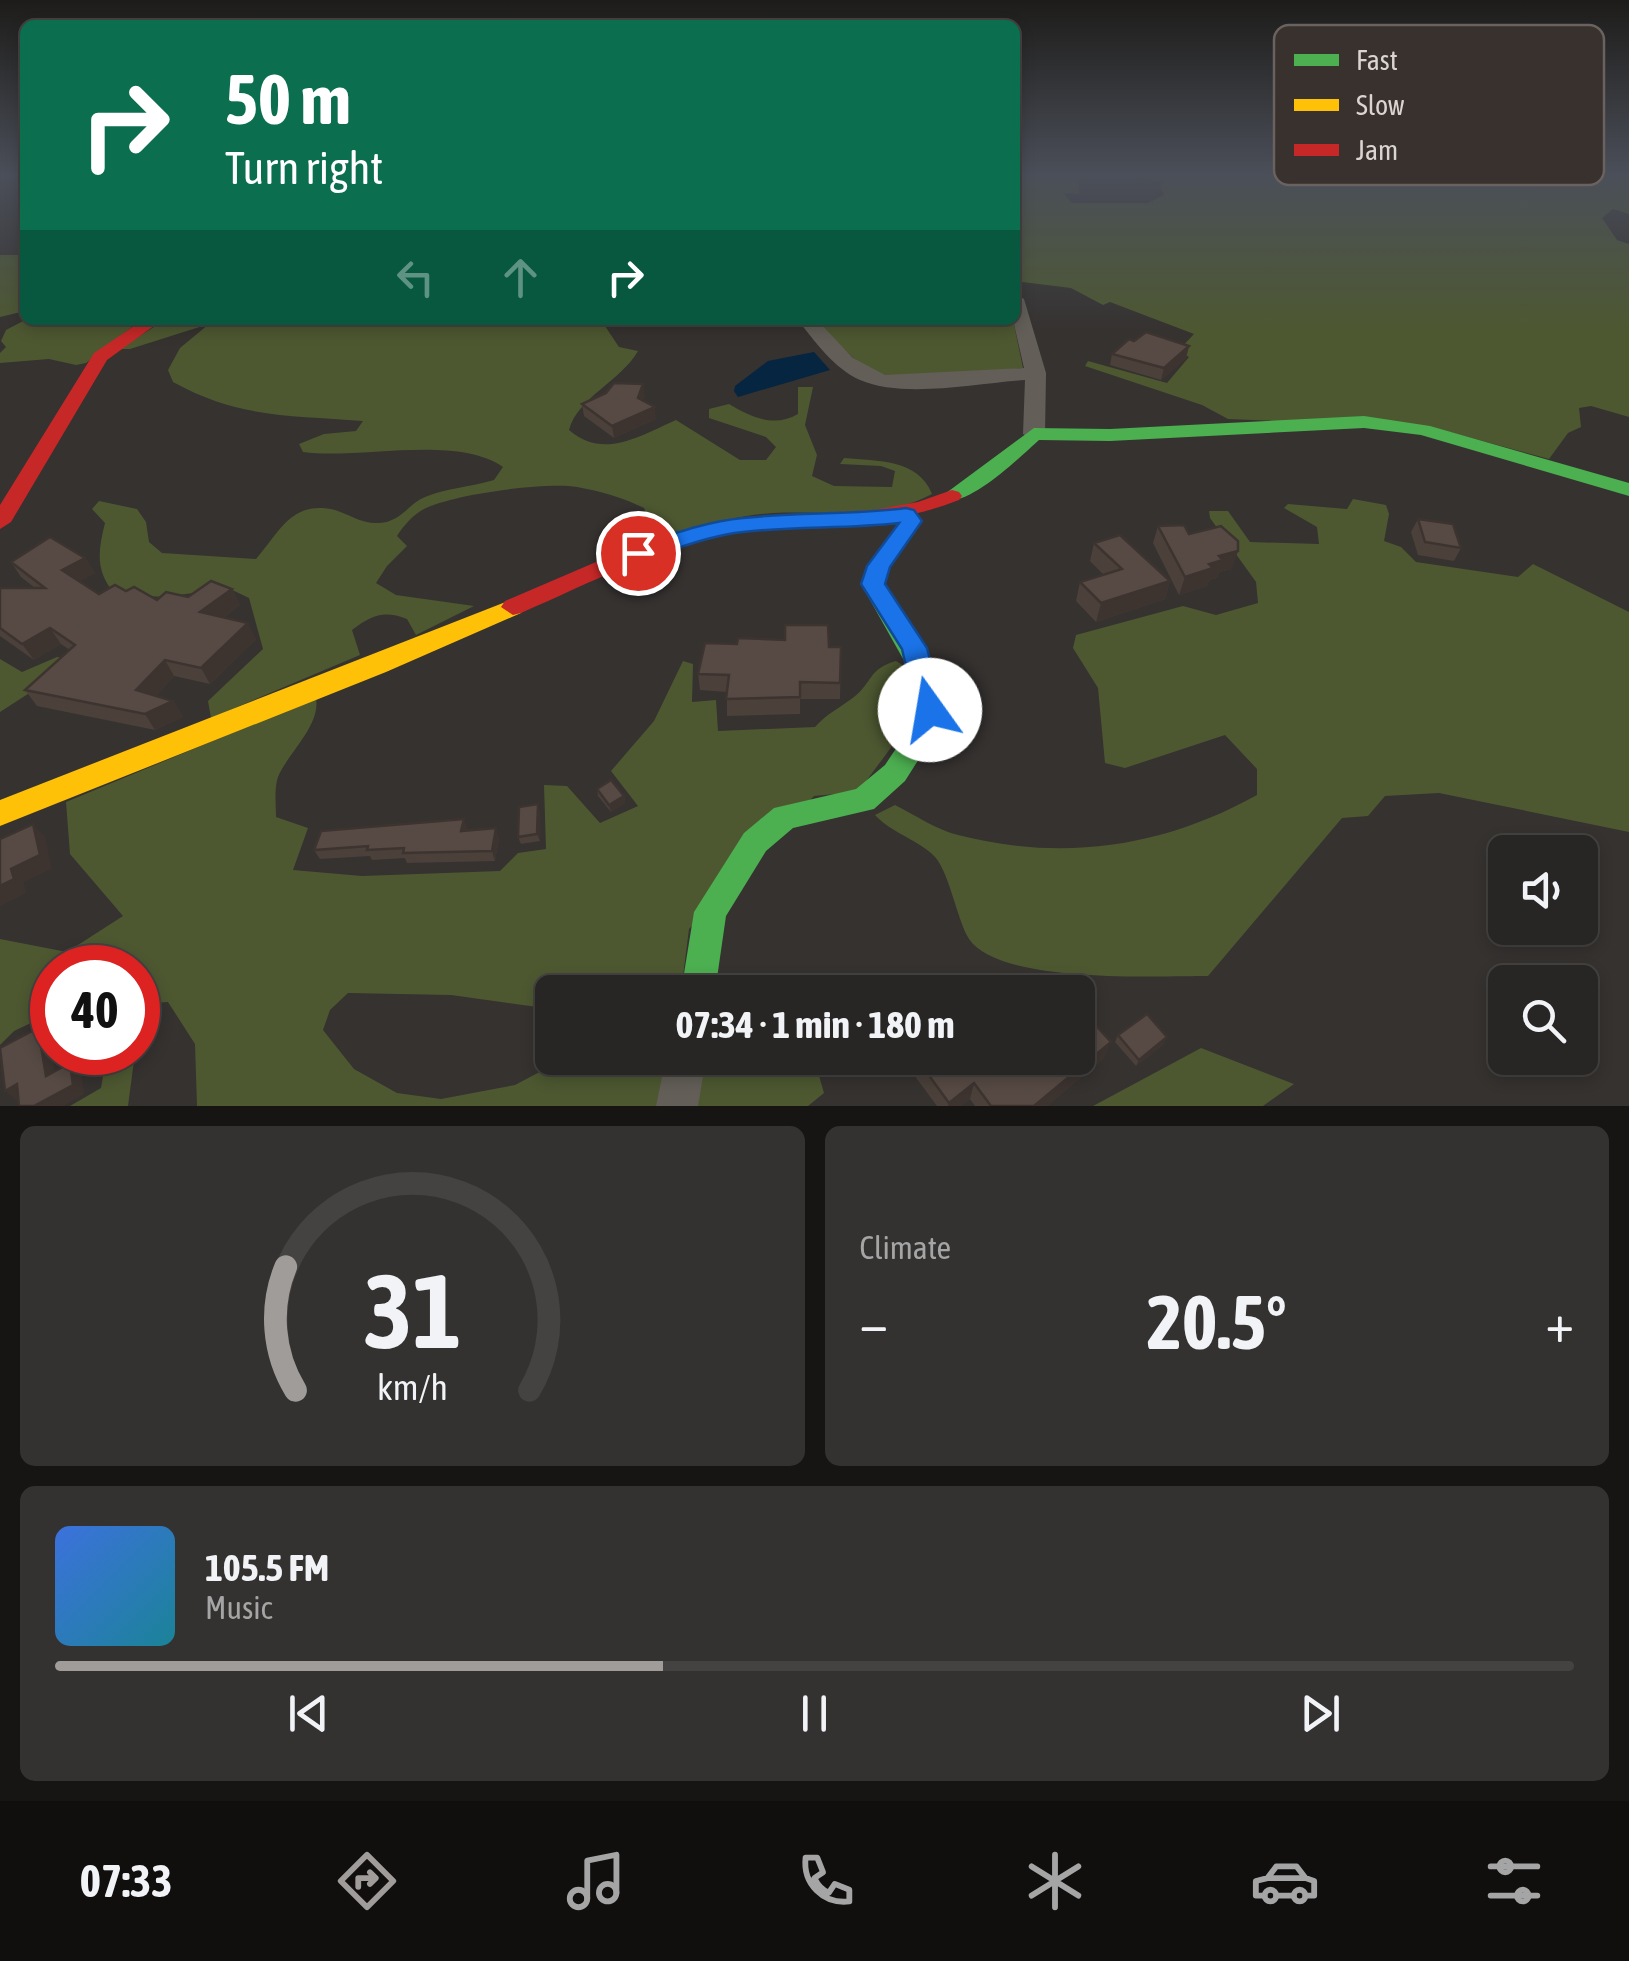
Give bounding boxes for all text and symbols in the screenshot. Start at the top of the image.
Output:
legend [1274,25,1604,185]
text: Fast [1356,44,1398,76]
text: 50 m [225,59,351,139]
icon: right [60,60,190,190]
text: Slow [1356,89,1405,121]
text: Jam [1356,134,1398,166]
text: Turn right [225,142,383,194]
icon: left [388,250,443,305]
icon: ahead [493,250,548,305]
icon: right [598,250,653,305]
pin [596,511,681,596]
icon: arrive [611,526,666,581]
position arrow [878,658,982,762]
map controls [1488,835,1598,1075]
button: sound [1488,835,1598,945]
speed limit sign: 40 [30,945,160,1075]
button: search [1488,965,1598,1075]
text: 07:34 · 1 min · 180 m [675,1003,955,1046]
text: Climate [860,1229,951,1266]
text: 31 [363,1251,461,1370]
text: 20.5° [1147,1279,1287,1365]
text: − [860,1291,888,1354]
text: + [1545,1291,1574,1354]
text: km/h [377,1367,448,1408]
text: 105.5 FM [205,1546,329,1589]
text: Music [205,1589,272,1626]
icon: previous [281,1686,336,1741]
icon: pause [787,1686,842,1741]
icon: next [1293,1686,1348,1741]
icon: directions [332,1846,402,1916]
icon: music [561,1846,631,1916]
icon: phone [791,1846,861,1916]
icon: climate [1020,1846,1090,1916]
icon: car [1250,1846,1320,1916]
icon: filters [1479,1846,1549,1916]
text: 07:33 [80,1855,172,1907]

